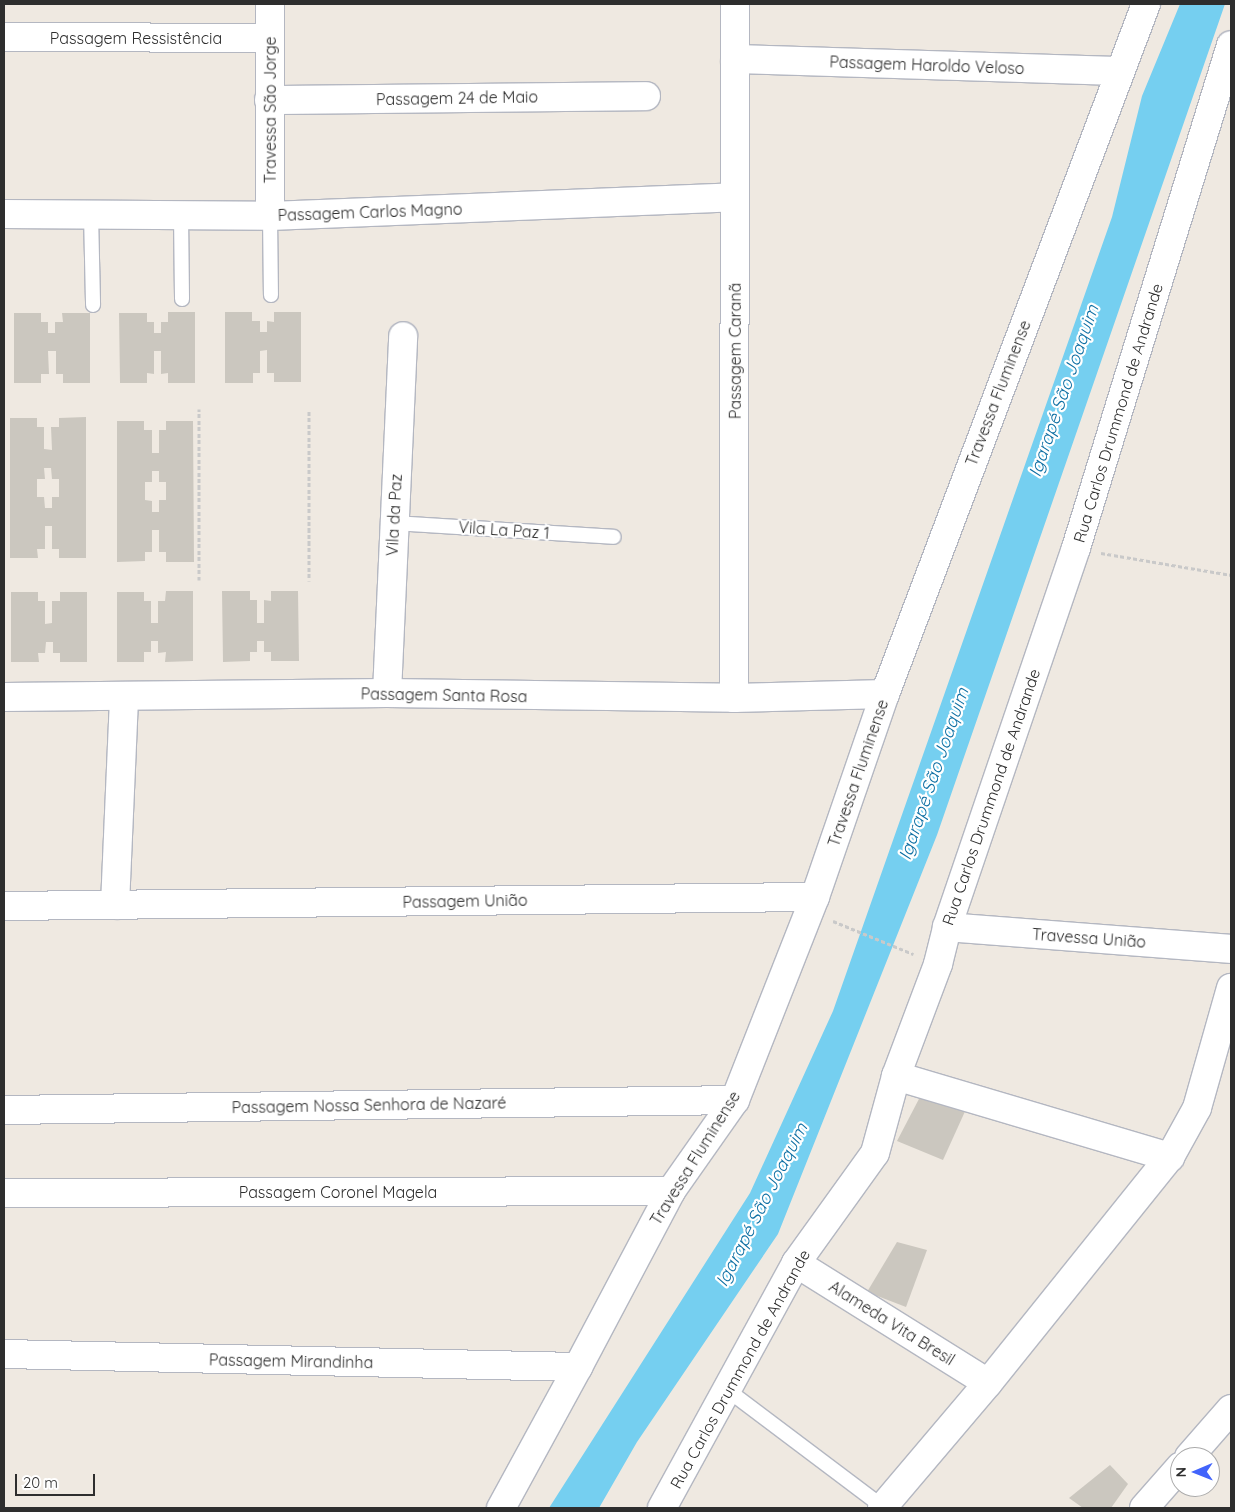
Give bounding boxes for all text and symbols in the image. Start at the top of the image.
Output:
street label: Passagem Ressistência [50,28,222,48]
street label: Travessa São Jorge [260,37,280,183]
street label: Passagem Haroldo Veloso [829,52,1025,78]
street label: Passagem 24 de Maio [376,87,538,109]
street label: Passagem Carlos Magno [277,199,463,225]
street label: Rua Carlos Drummond de Andrande [1069,281,1167,545]
street label: Passagem Caranã [725,283,745,419]
water label: Igarapé São Joaquim [1024,302,1104,480]
street label: Travessa Fluminense [961,317,1035,469]
street label: Vila da Paz [382,473,406,557]
street label: Vila La Paz 1 [458,517,550,543]
street label: Rua Carlos Drummond de Andrande [938,666,1044,928]
street label: Passagem Santa Rosa [360,684,528,706]
water label: Igarapé São Joaquim [894,685,974,863]
street label: Travessa Fluminense [824,697,892,849]
street label: Passagem União [402,890,528,912]
street label: Travessa União [1031,924,1147,952]
street label: Travessa Fluminense [646,1087,744,1229]
street label: Passagem Nossa Senhora de Nazaré [231,1093,507,1117]
water label: Igarapé São Joaquim [711,1120,813,1290]
street label: Passagem Coronel Magela [239,1182,437,1202]
street label: Rua Carlos Drummond de Andrande [666,1246,814,1492]
street label: Alameda Vita Bresil [826,1277,958,1369]
street label: Passagem Mirandinha [209,1350,373,1372]
north arrow [1170,1447,1220,1497]
scale bar [18,1464,98,1496]
text: N [1172,1467,1190,1478]
text: 20 m [23,1473,58,1492]

